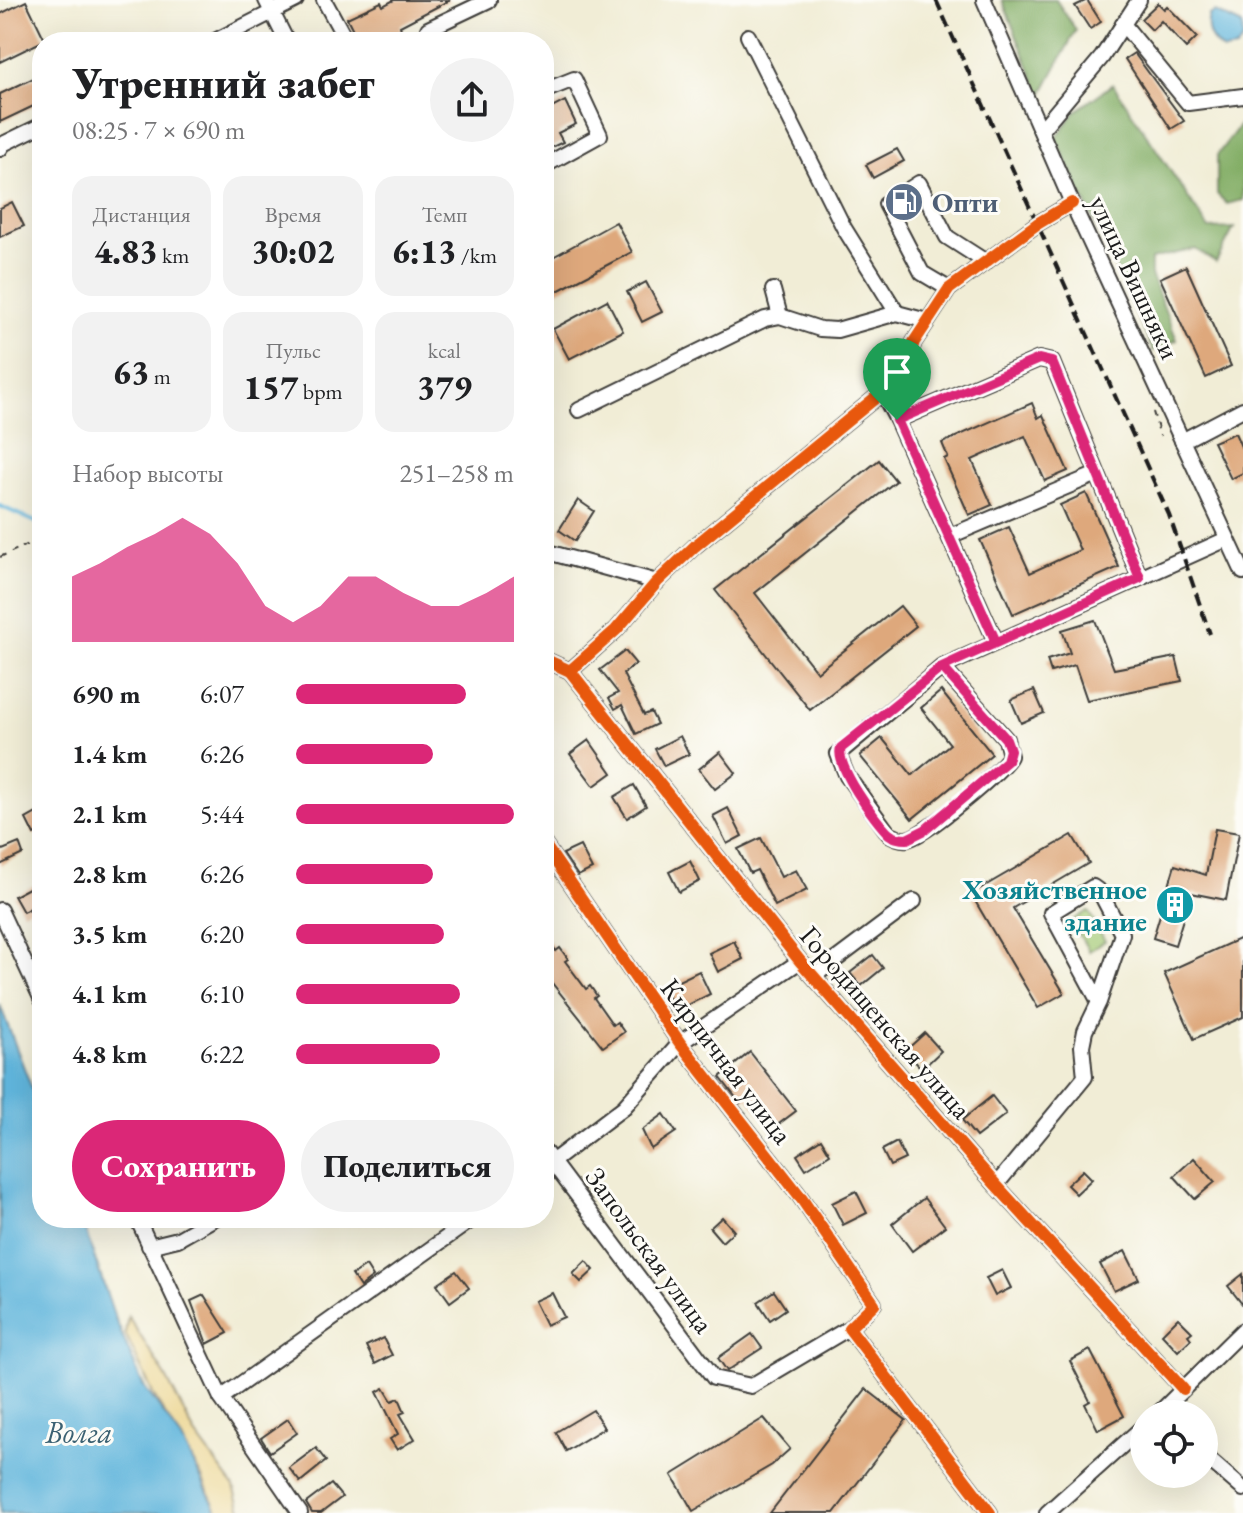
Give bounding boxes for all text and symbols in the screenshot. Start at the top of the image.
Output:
text: Утренний забег [72,54,375,111]
button: share [430,58,514,142]
text: 08:25 · 7 × 690 m [72,113,245,147]
fuel station icon: Опти [883,181,925,223]
place label: Опти [932,184,998,220]
street label: улица Вишняки [1081,189,1189,365]
text: Дистанция [93,200,191,229]
text: Время [265,200,321,229]
text: Темп [421,200,467,229]
text: 4.83 [94,229,158,273]
text: 30:02 [251,229,335,273]
text: 6:13 [392,229,456,273]
text: km [158,241,189,270]
text: /km [456,241,497,270]
text: Пульс [265,336,321,365]
text: kcal [428,336,461,365]
pin [863,338,931,420]
text: 63 [113,350,149,394]
icon: arrive [875,350,919,394]
text: m [149,362,171,391]
text: 157 [243,365,298,409]
text: 379 [417,365,472,409]
text: bpm [298,377,343,406]
text: Набор высоты [72,456,223,490]
text: 251–258 m [399,456,514,490]
text: 690 m [72,677,140,711]
text: 6:07 [200,677,244,711]
text: 1.4 km [72,737,147,771]
text: 6:26 [200,737,244,771]
text: 2.1 km [72,797,147,831]
text: 5:44 [200,797,244,831]
text: 2.8 km [72,857,147,891]
text: 6:26 [200,857,244,891]
place label: Хозяйственное здание [961,871,1147,939]
building icon: Хозяйственное здание [1154,884,1196,926]
text: 3.5 km [72,917,147,951]
text: 6:20 [200,917,244,951]
street label: Городищенская улица [792,918,980,1127]
street label: Кирпичная улица [653,971,802,1152]
text: 4.1 km [72,977,147,1011]
text: 6:10 [200,977,244,1011]
text: 4.8 km [72,1037,147,1071]
text: 6:22 [200,1037,244,1071]
button: Сохранить [72,1120,285,1212]
button: Поделиться [301,1120,514,1212]
street label: Запольская улица [578,1160,723,1341]
map controls [1130,1400,1218,1488]
button: locate [1130,1400,1218,1488]
water label: Волга [44,1413,113,1452]

